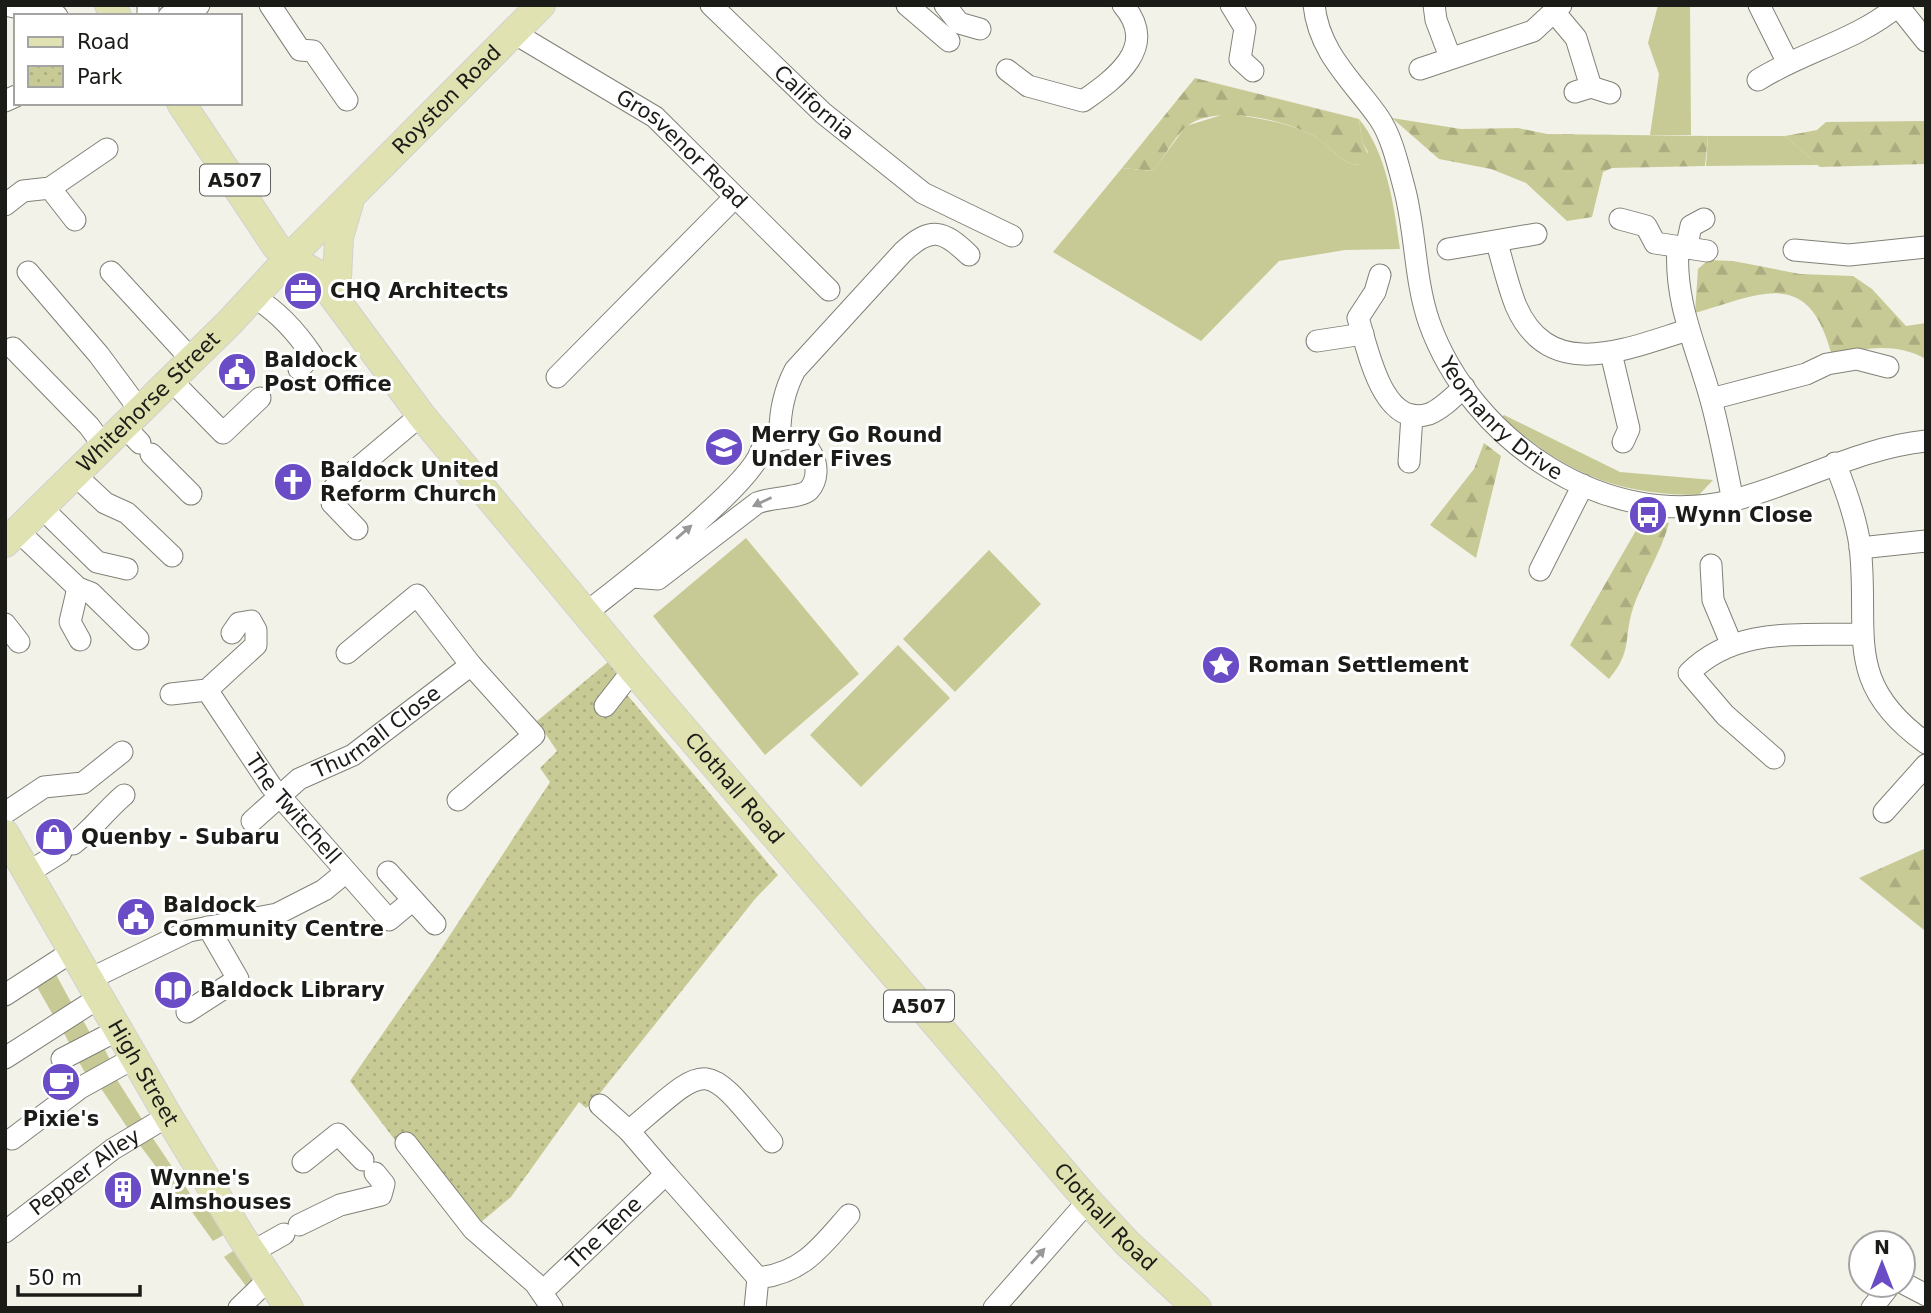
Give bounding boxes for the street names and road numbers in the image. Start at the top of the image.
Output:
street label: Royston Road [388,40,506,159]
street label: California [769,60,859,145]
street label: Grosvenor Road [612,85,752,214]
road number: A507 [200,164,270,196]
street label: Whitehorse Street [72,327,225,477]
street label: Yeomanry Drive [1434,351,1567,485]
street label: Thurnall Close [308,681,445,784]
street label: Clothall Road [680,728,788,849]
street label: The Twitchell [240,748,346,869]
road number: A507 [884,990,954,1022]
street label: High Street [103,1016,183,1131]
street label: Pepper Alley [25,1124,144,1221]
street label: Clothall Road [1049,1158,1161,1276]
street label: The Tene [561,1192,646,1275]

